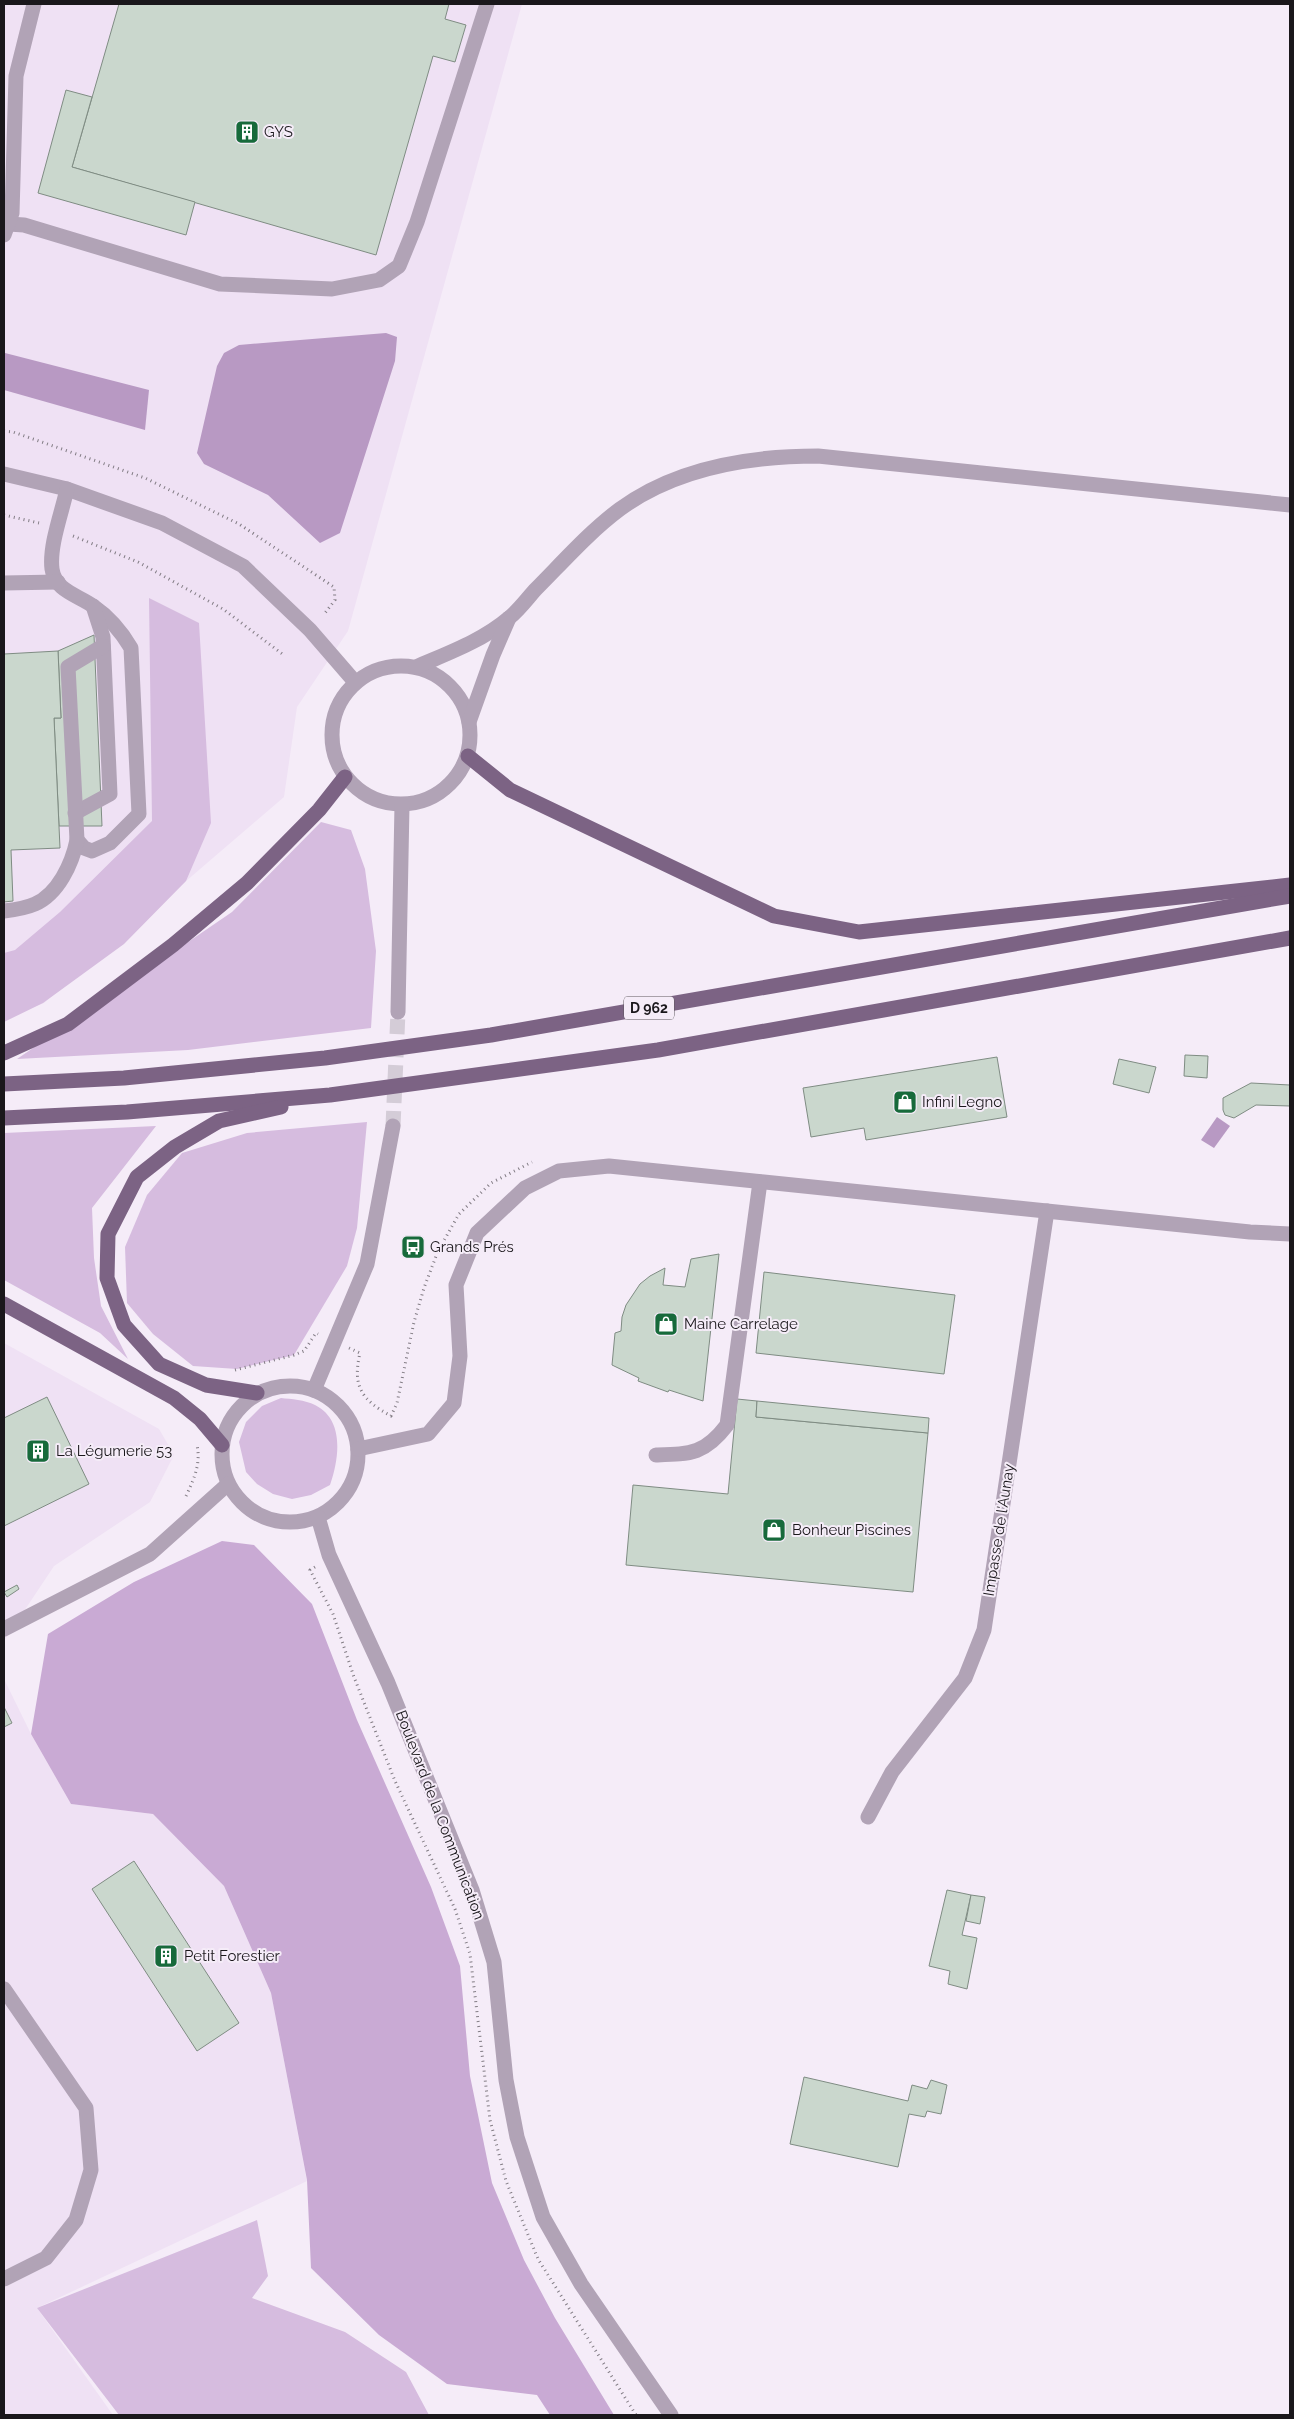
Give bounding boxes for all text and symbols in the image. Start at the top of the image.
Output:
building icon: GYS [234,119,260,145]
place label: GYS [264,123,293,141]
road number: D 962 [624,996,674,1020]
shop icon: Infini Legno [892,1089,918,1115]
place label: Infini Legno [922,1093,1002,1111]
bus stop icon: Grands Prés [400,1234,426,1260]
place label: Grands Prés [430,1238,514,1256]
shop icon: Maine Carrelage [653,1311,679,1337]
place label: Maine Carrelage [684,1315,798,1333]
building icon: La Légumerie 53 [25,1438,51,1464]
place label: La Légumerie 53 [56,1442,172,1460]
street label: Impasse de l'Aunay [980,1463,1018,1597]
shop icon: Bonheur Piscines [761,1517,787,1543]
place label: Bonheur Piscines [792,1521,911,1539]
street label: Boulevard de la Communication [392,1708,488,1922]
building icon: Petit Forestier [153,1943,179,1969]
place label: Petit Forestier [184,1947,281,1965]

